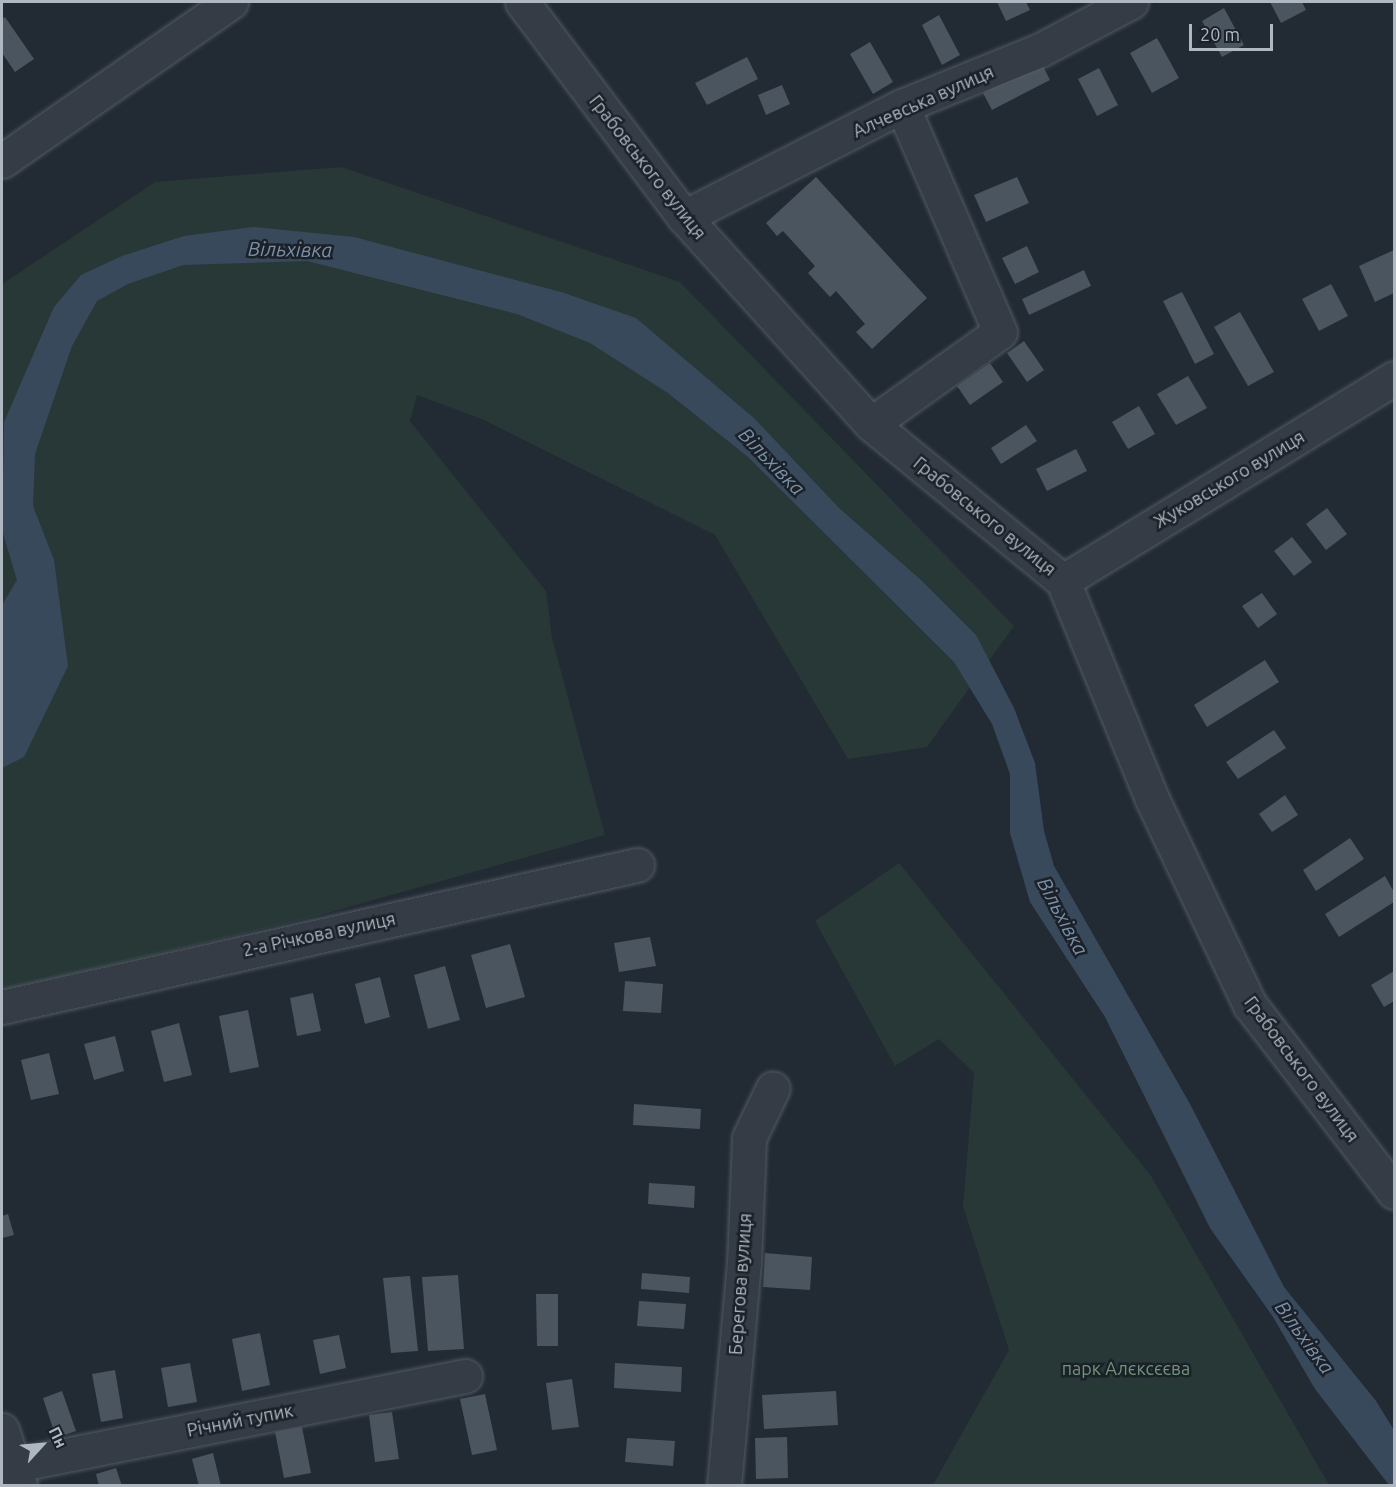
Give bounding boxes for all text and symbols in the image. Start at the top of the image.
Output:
scale bar [1192,12,1276,50]
text: 20 m [1200,24,1240,44]
street label: Алчевська вулиця [849,60,997,142]
street label: Грабовського вулиця [585,91,711,243]
water label: Вільхівка [248,236,332,262]
water label: Вільхівка [734,422,810,500]
street label: Жуковського вулиця [1150,426,1308,532]
street label: Грабовського вулиця [909,452,1061,580]
water label: Вільхівка [1033,873,1093,959]
street label: 2-а Річкова вулиця [241,907,397,961]
street label: Грабовського вулиця [1240,992,1364,1146]
street label: Берегова вулиця [724,1212,756,1356]
water label: Вільхівка [1270,1296,1340,1378]
park label: парк Алєксєєва [1062,1357,1190,1379]
street label: Річний тупик [185,1399,295,1441]
north arrow [12,1415,72,1475]
text: Пн [45,1424,71,1450]

